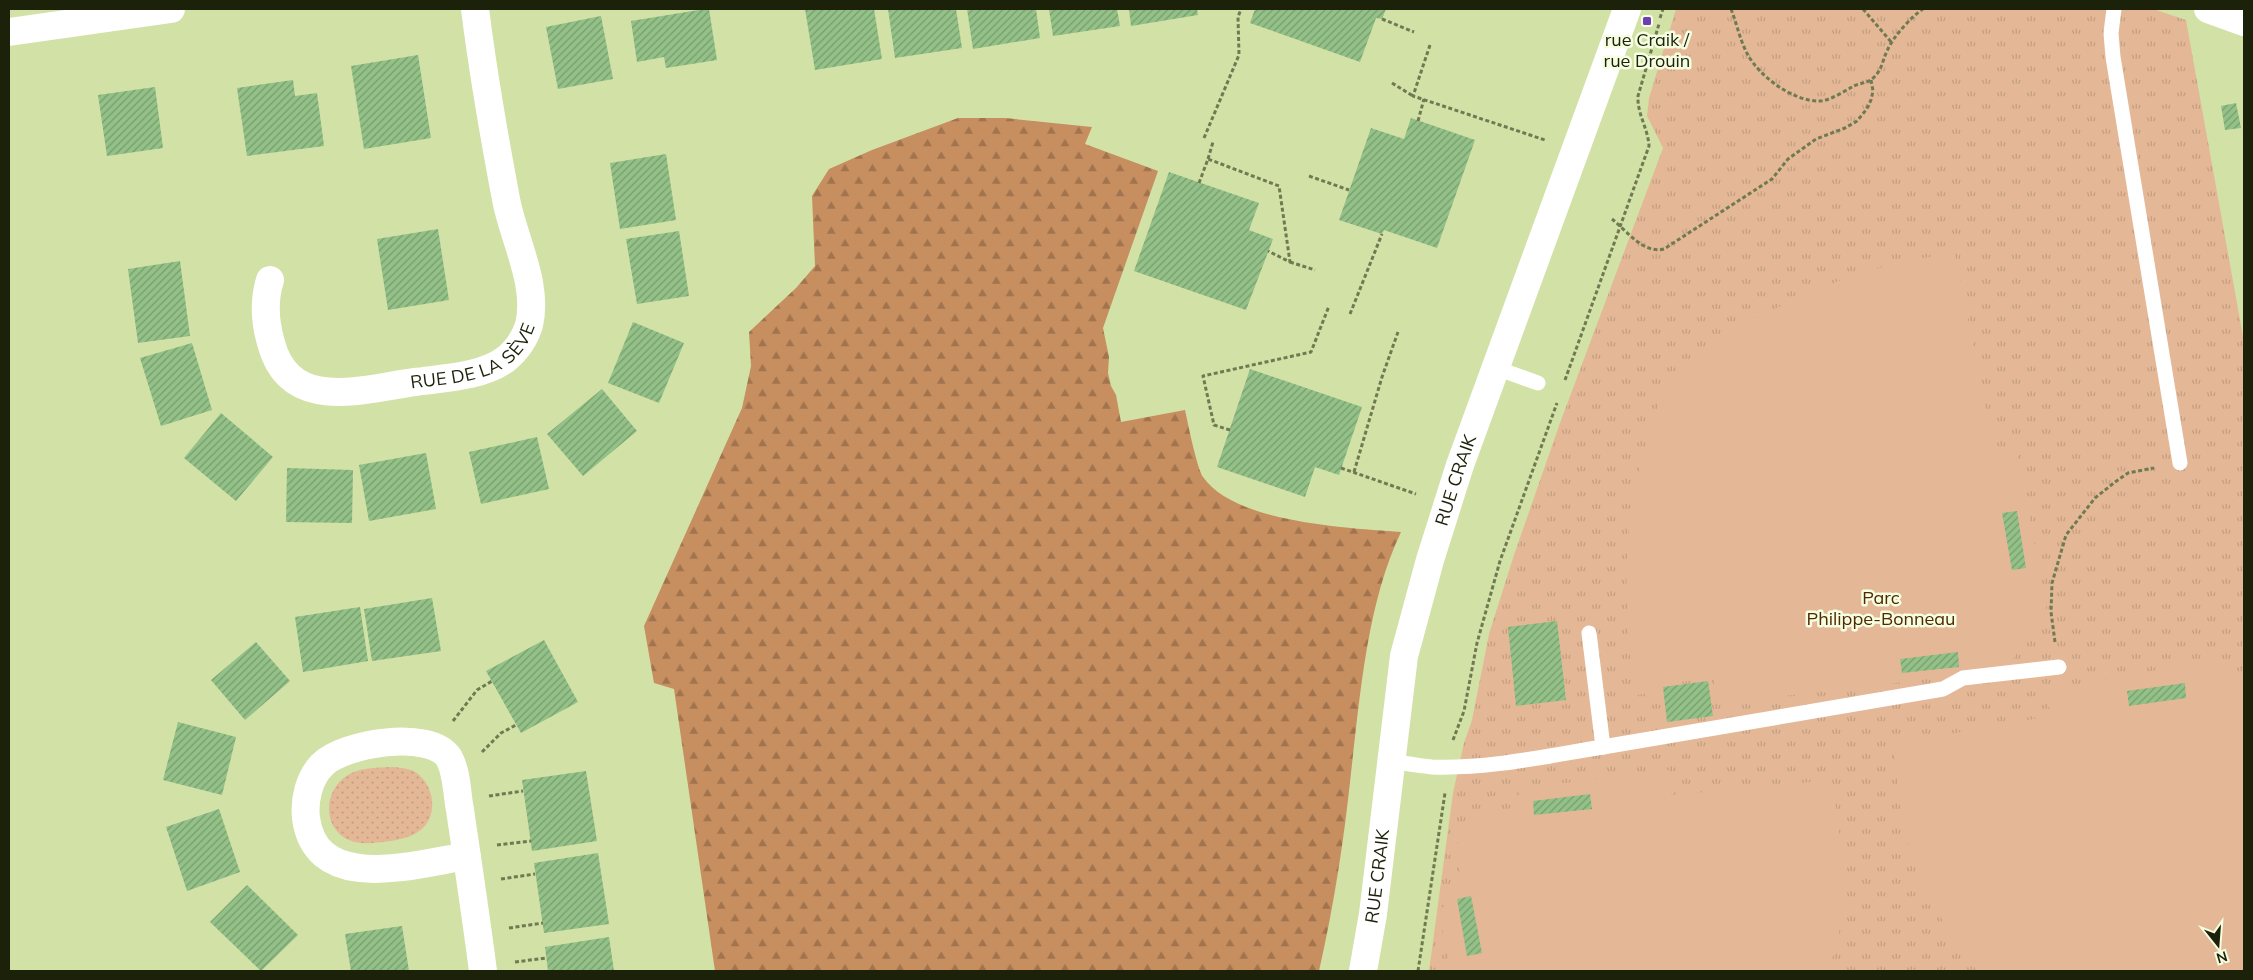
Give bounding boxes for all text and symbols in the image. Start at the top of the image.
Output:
marker: rue Craik / rue Drouin [1641,15,1653,27]
place label: rue Craik / rue Drouin [1604,28,1690,72]
street label: RUE DE LA SÈVE [409,320,540,393]
street label: RUE CRAIK [1430,431,1481,529]
park label: Parc Philippe-Bonneau [1806,586,1956,630]
street label: RUE CRAIK [1360,827,1394,925]
north arrow [2193,920,2243,970]
text: N [2214,947,2229,968]

